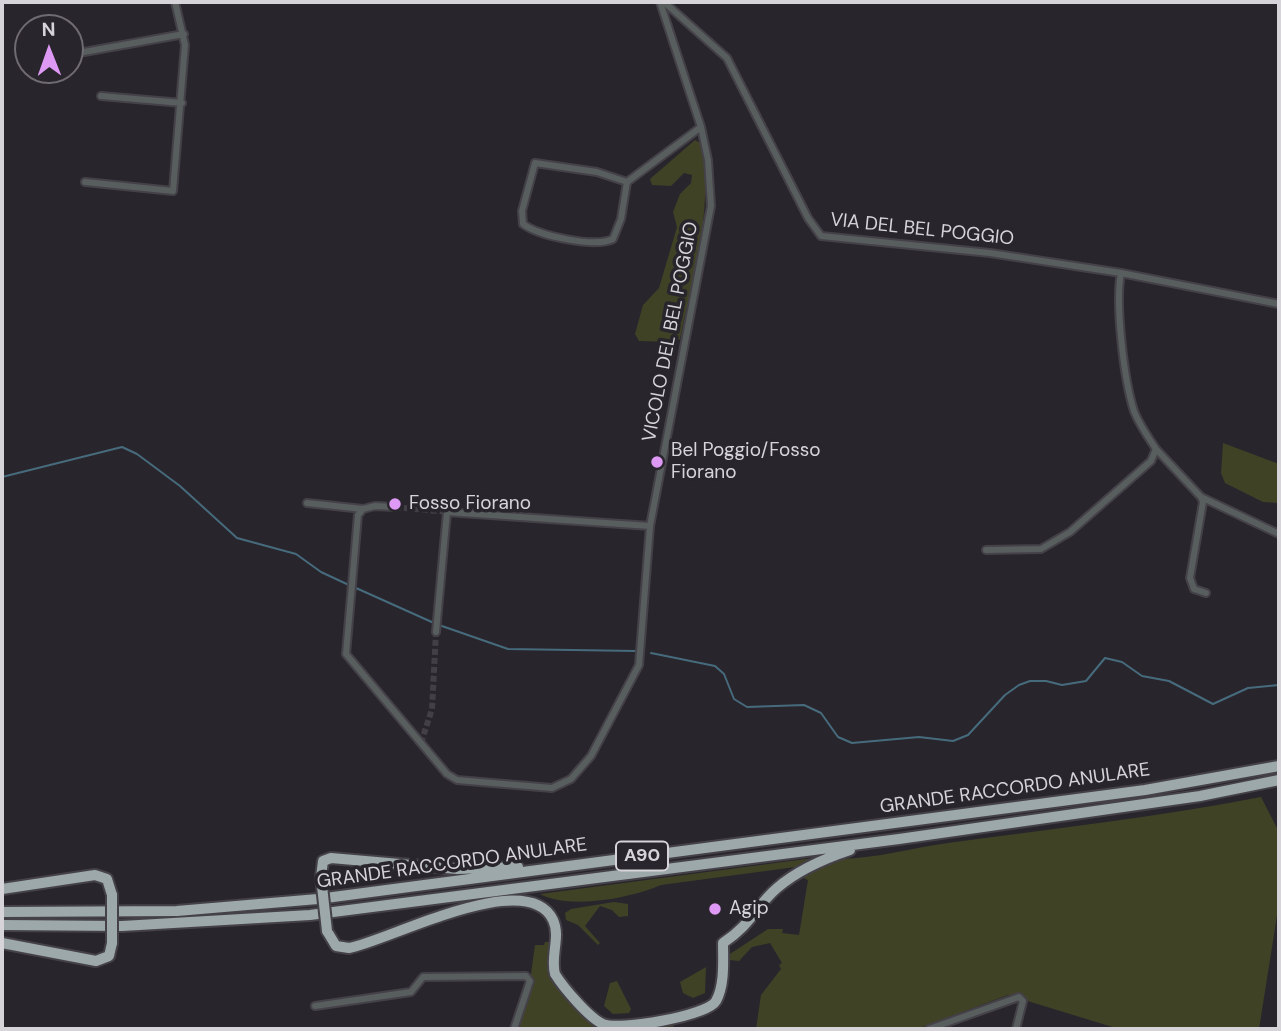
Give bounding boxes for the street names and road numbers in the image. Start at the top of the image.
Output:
street label: VIA DEL BEL POGGIO [829,209,1015,251]
street label: VICOLO DEL BEL POGGIO [638,220,704,444]
street label: GRANDE RACCORDO ANULARE [879,759,1151,819]
street label: GRANDE RACCORDO ANULARE [316,834,588,894]
road number: A90 [616,842,668,870]

